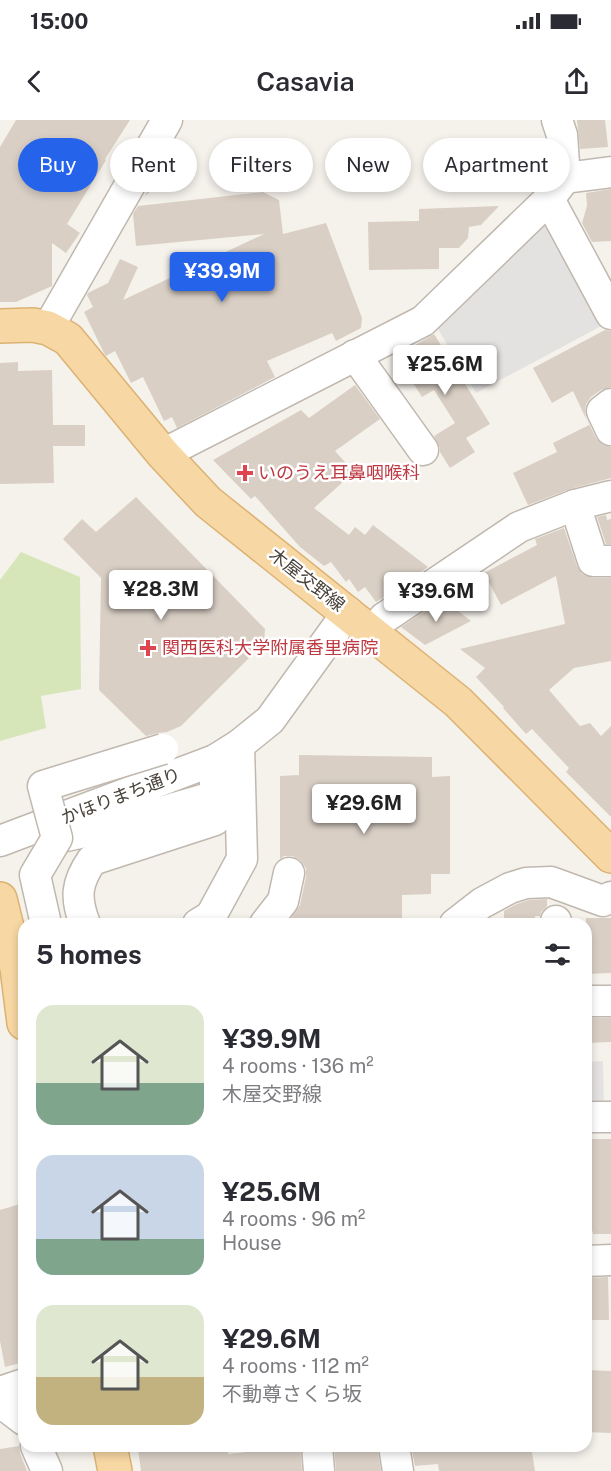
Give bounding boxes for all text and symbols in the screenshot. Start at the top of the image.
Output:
text: 15:00 [30,8,88,34]
icon: back [18,65,51,98]
text: Casavia [256,65,355,97]
icon: share [560,65,593,98]
chip: Buy [18,138,98,192]
chip: Rent [110,138,197,192]
chip: Filters [209,138,313,192]
chip: New [325,138,411,192]
chip: Apartment [423,138,570,192]
pin: ¥39.9M [173,252,271,303]
text: ¥39.9M [184,259,260,283]
pin: ¥25.6M [396,345,494,396]
text: ¥25.6M [407,352,483,376]
place label: いのうえ耳鼻咽喉科 [258,462,420,483]
marker: いのうえ耳鼻咽喉科 [236,464,254,482]
street label: 木屋交野線 [265,544,349,616]
pin: ¥28.3M [112,570,210,621]
pin: ¥39.6M [387,572,485,623]
text: ¥28.3M [123,577,199,601]
text: ¥39.6M [398,579,474,603]
place label: 関西医科大学附属香里病院 [162,637,378,658]
marker: 関西医科大学附属香里病院 [139,639,157,657]
street label: かほりまち通り [58,763,183,828]
pin: ¥29.6M [315,784,413,835]
text: ¥29.6M [326,791,402,815]
icon: filters [541,938,574,971]
text: 5 homes [36,939,142,970]
text: ¥39.9M [222,1023,321,1054]
icon: home [84,1029,156,1101]
text: 4 rooms · 136 m² [222,1054,374,1078]
text: 木屋交野線 [222,1082,322,1106]
text: ¥25.6M [222,1176,321,1207]
icon: home [84,1179,156,1251]
text: 4 rooms · 96 m² [222,1207,365,1231]
text: House [222,1231,282,1255]
text: ¥29.6M [222,1323,321,1354]
icon: home [84,1329,156,1401]
text: 4 rooms · 112 m² [222,1354,369,1378]
text: 不動尊さくら坂 [222,1382,362,1406]

